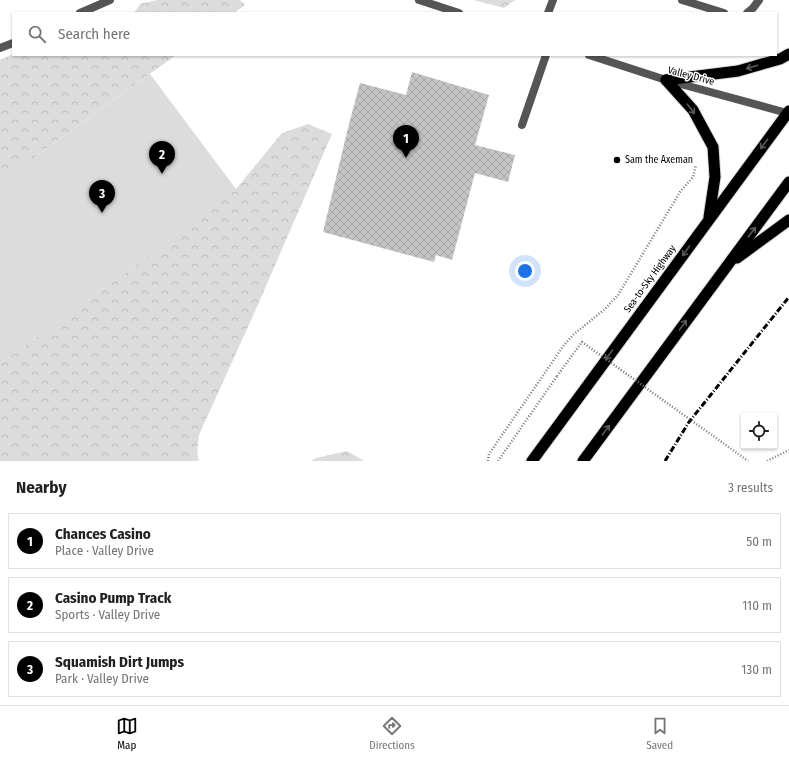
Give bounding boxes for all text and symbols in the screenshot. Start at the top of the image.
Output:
search box [12,12,777,56]
icon: search [26,23,48,45]
text: Search here [58,25,130,43]
one-way arrow [746,63,759,71]
street label: Valley Drive [666,64,716,88]
one-way arrow [687,104,696,115]
pin: 1 [393,125,419,158]
one-way arrow [760,139,768,150]
pin: 2 [149,141,175,174]
place label: Sam the Axeman [625,154,693,166]
marker: Sam the Axeman [612,155,622,165]
pin: 3 [89,180,115,213]
one-way arrow [748,227,756,238]
street label: Sea-to-Sky Highway [621,242,679,315]
one-way arrow [682,245,690,256]
your location [515,261,535,281]
one-way arrow [679,320,688,331]
one-way arrow [605,350,613,361]
map controls [741,413,777,449]
button: locate [741,413,777,449]
one-way arrow [602,424,610,435]
text: Nearby [16,477,67,498]
text: 3 results [728,480,773,495]
text: Chances Casino [55,525,151,543]
text: 1 [27,534,33,549]
text: 50 m [746,534,772,549]
text: Place · Valley Drive [55,543,154,558]
text: Casino Pump Track [55,589,171,607]
text: 2 [27,598,33,613]
text: 110 m [742,598,772,613]
text: Sports · Valley Drive [55,607,160,622]
text: Squamish Dirt Jumps [55,653,184,671]
text: 3 [27,662,33,677]
text: 130 m [741,662,772,677]
text: Park · Valley Drive [55,671,149,686]
tab: Map [116,715,138,752]
tab: Directions [369,715,415,752]
tab: Saved [646,715,673,752]

